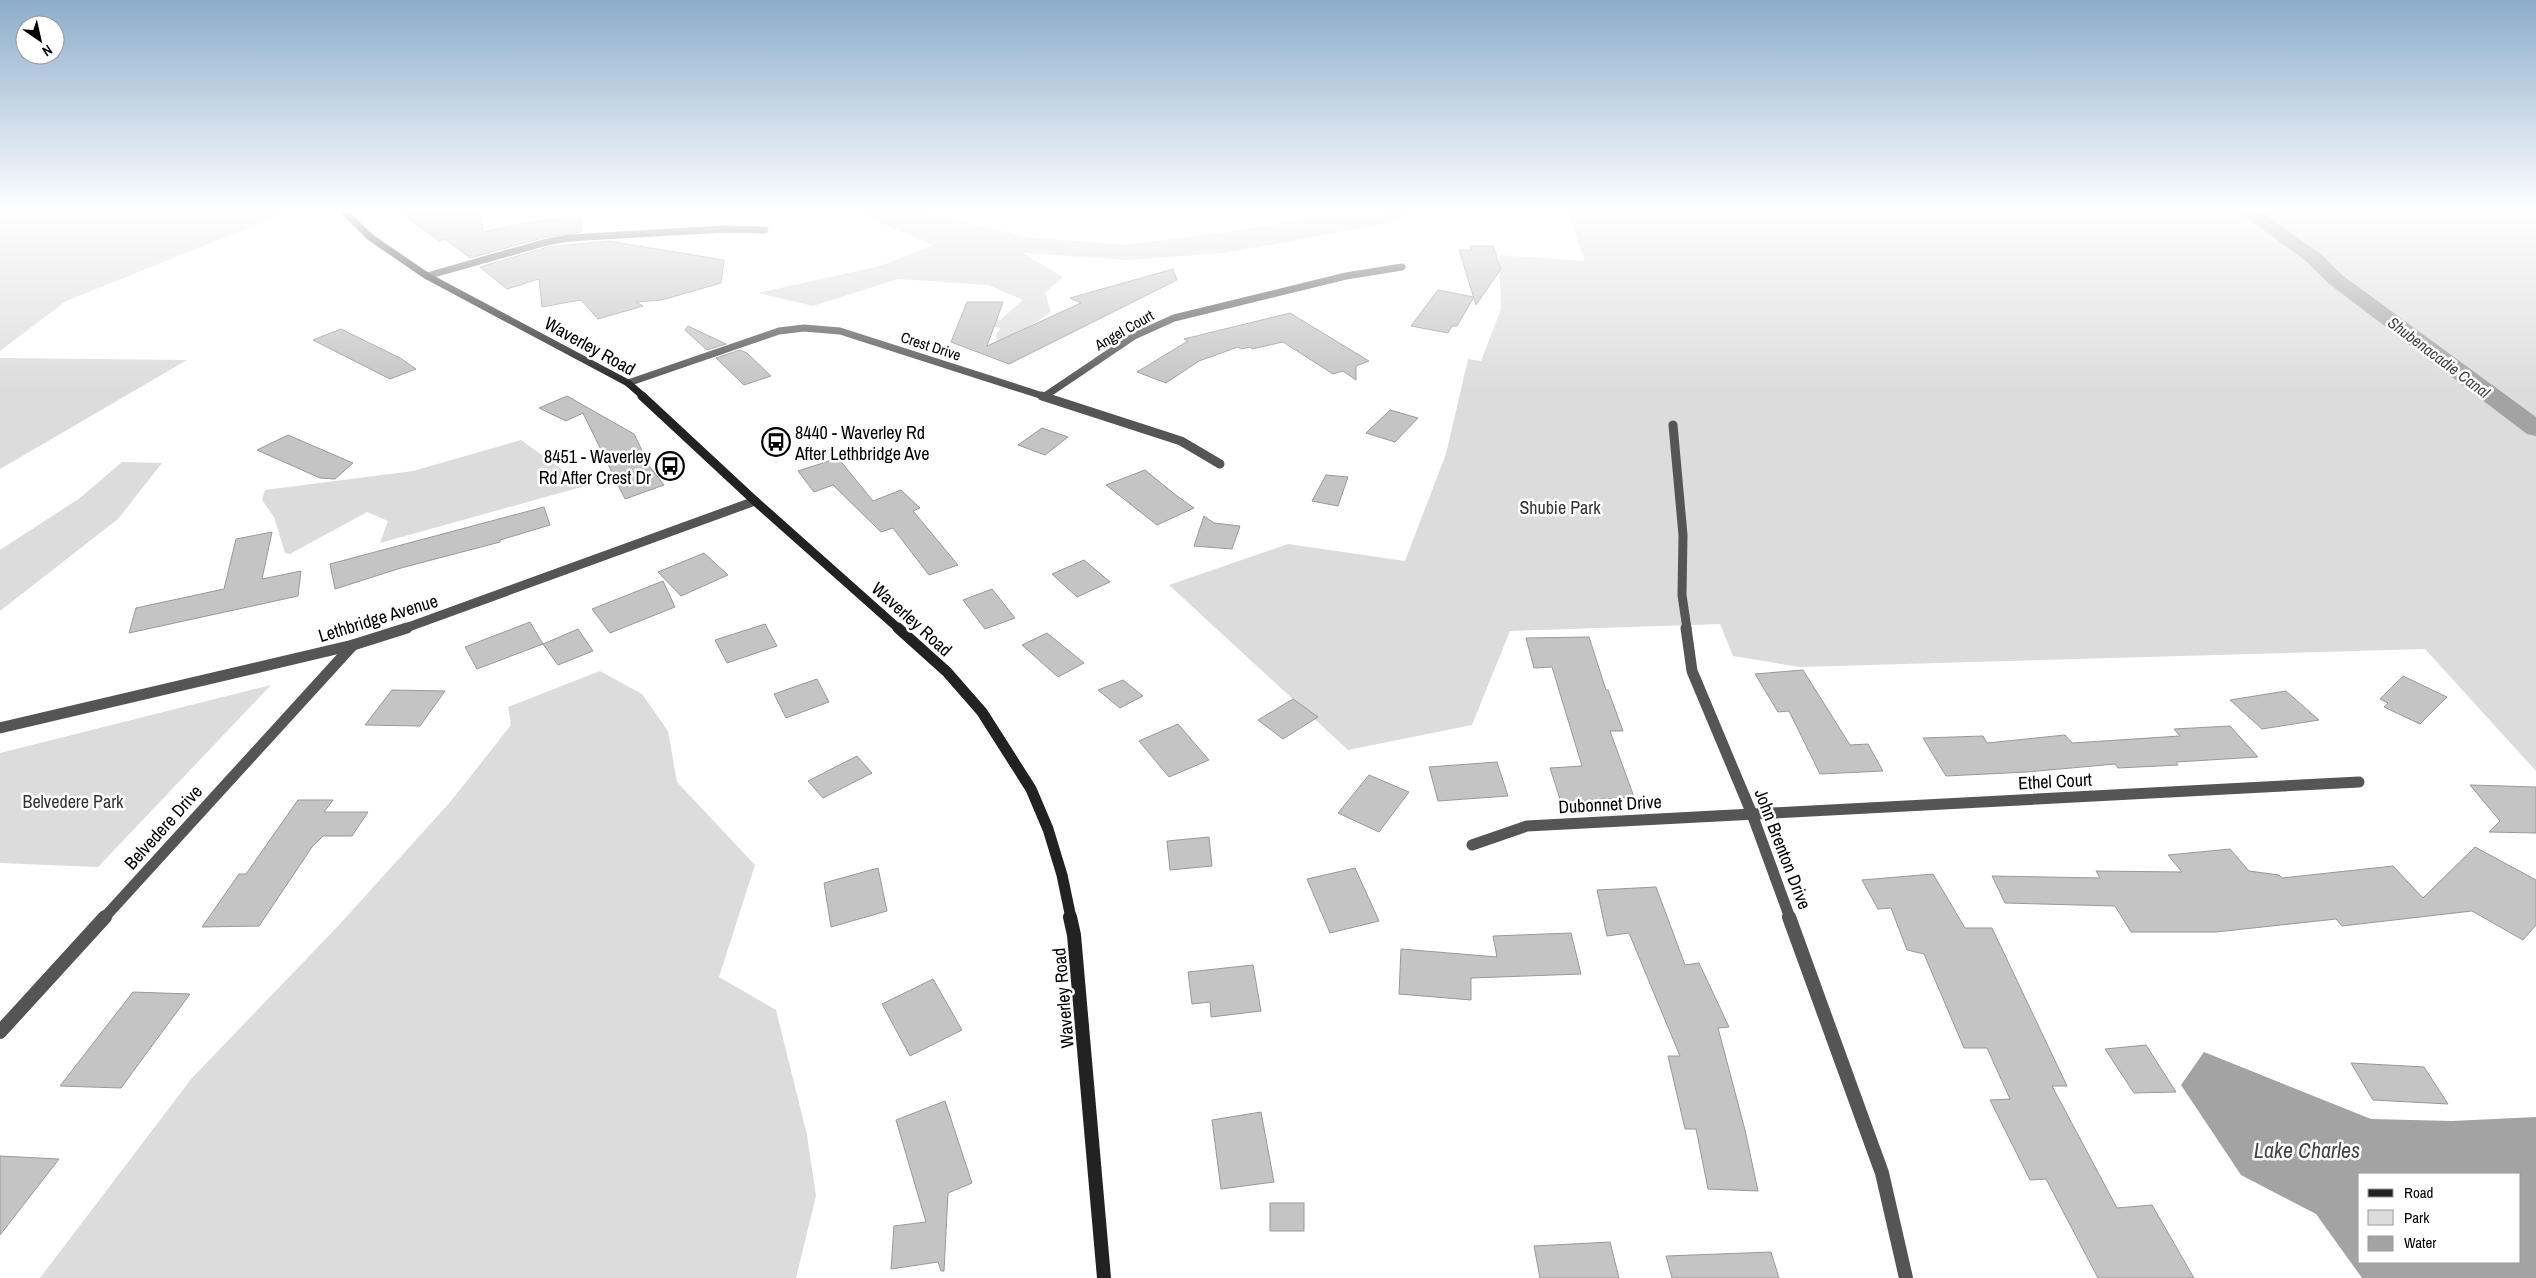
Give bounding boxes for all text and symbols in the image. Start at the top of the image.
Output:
north arrow [15,15,65,65]
text: N [39,41,56,61]
street label: Angel Court [1090,304,1158,356]
street label: Waverley Road [540,311,640,381]
water label: Shubenacadie Canal [2383,311,2495,403]
street label: Crest Drive [898,326,964,366]
place label: 8440 - Waverley Rd After Lethbridge Ave [794,420,929,466]
bus stop icon: 8440 - Waverley Rd After Lethbridge Ave [761,427,791,457]
place label: 8451 - Waverley Rd After Crest Dr [539,444,652,490]
bus stop icon: 8451 - Waverley Rd After Crest Dr [655,451,685,481]
park label: Shubie Park [1519,495,1601,520]
street label: Waverley Road [866,576,958,662]
street label: Lethbridge Avenue [315,588,441,648]
street label: Ethel Court [2017,767,2093,795]
street label: Belvedere Drive [118,779,208,875]
street label: John Brenton Drive [1749,785,1817,913]
park label: Belvedere Park [23,789,124,814]
street label: Dubonnet Drive [1558,789,1662,819]
street label: Waverley Road [1046,947,1080,1049]
water label: Lake Charles [2254,1135,2360,1165]
legend [2358,1173,2521,1263]
text: Road [2404,1182,2433,1203]
text: Park [2404,1207,2430,1228]
text: Water [2404,1232,2436,1253]

